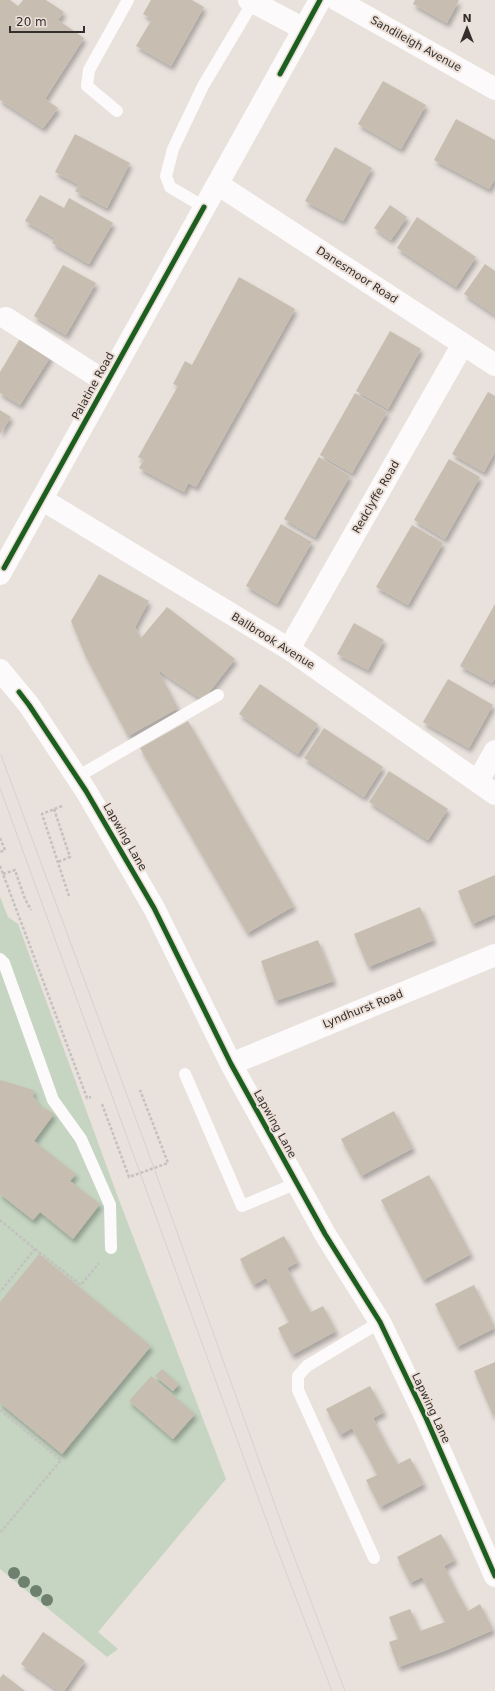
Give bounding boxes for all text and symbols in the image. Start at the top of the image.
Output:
scale bar [10,8,84,34]
north arrow [447,8,487,48]
text: N [462,12,472,25]
street label: Sandileigh Avenue [368,14,464,75]
text: 20 m [16,15,47,29]
street label: Danesmoor Road [314,244,400,306]
street label: Palatine Road [69,350,117,422]
street label: Redclyffe Road [350,458,402,536]
street label: Ballbrook Avenue [229,610,317,672]
street label: Lapwing Lane [100,801,150,873]
street label: Lyndhurst Road [321,987,405,1031]
street label: Lapwing Lane [251,1088,299,1161]
street label: Lapwing Lane [409,1371,453,1445]

